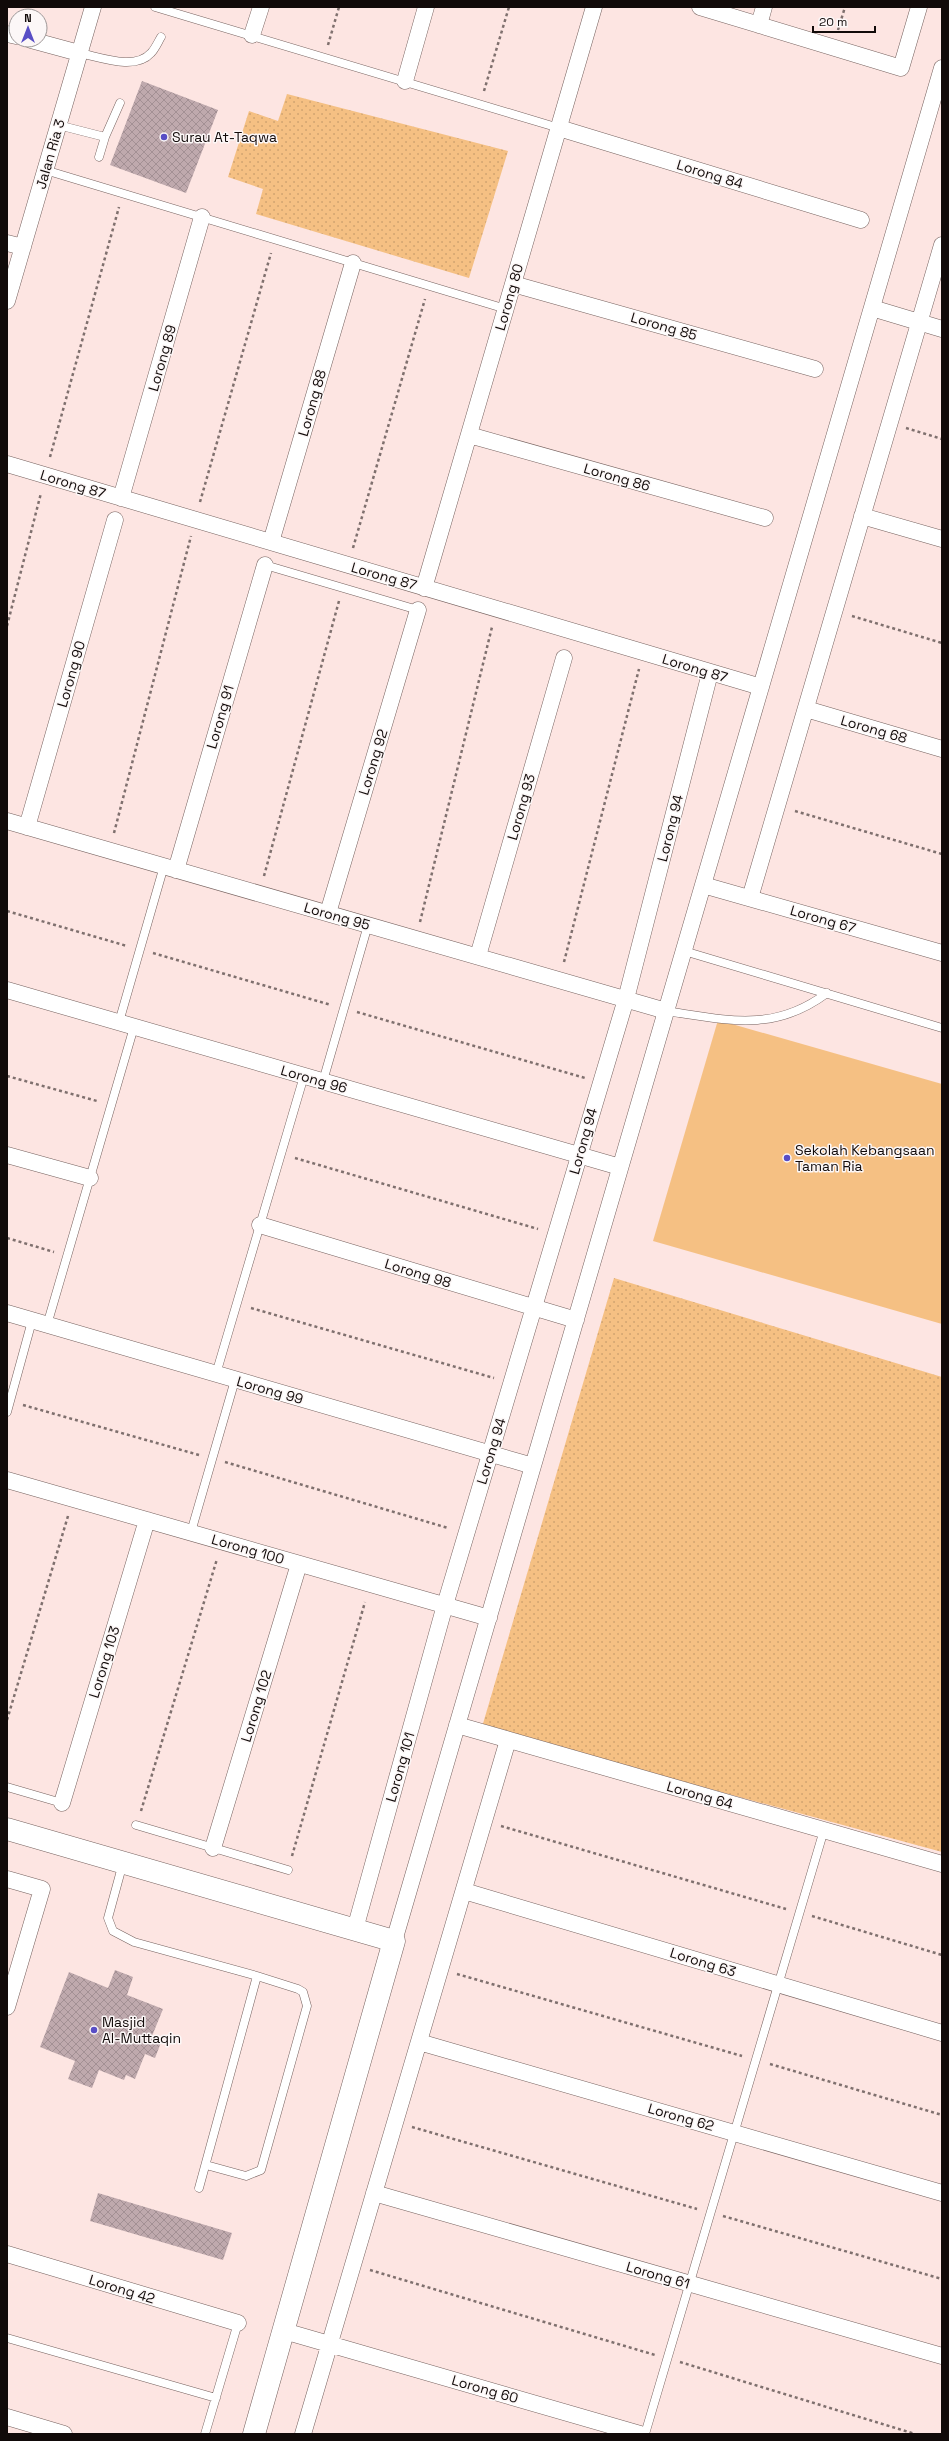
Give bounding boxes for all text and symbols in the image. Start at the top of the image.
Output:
north arrow [8,8,48,48]
scale bar [813,8,875,34]
text: N [24,11,32,25]
text: 20 m [819,14,847,30]
street label: Jalan Ria 3 [31,117,69,191]
place label: Surau At-Taqwa [172,128,277,146]
marker: Surau At-Taqwa [159,132,169,142]
street label: Lorong 84 [675,155,746,193]
street label: Lorong 80 [491,261,527,333]
street label: Lorong 85 [629,308,699,344]
street label: Lorong 89 [144,323,180,393]
street label: Lorong 88 [294,367,330,438]
street label: Lorong 86 [582,459,652,495]
street label: Lorong 87 [38,466,108,503]
street label: Lorong 87 [349,558,419,594]
street label: Lorong 90 [53,639,89,709]
street label: Lorong 87 [660,650,730,687]
street label: Lorong 91 [202,683,238,751]
street label: Lorong 68 [839,711,910,747]
street label: Lorong 92 [354,727,392,797]
street label: Lorong 93 [503,772,539,842]
street label: Lorong 94 [653,792,687,863]
street label: Lorong 95 [302,898,372,934]
street label: Lorong 67 [788,901,858,937]
street label: Lorong 96 [279,1061,349,1097]
street label: Lorong 94 [565,1105,601,1176]
place label: Sekolah Kebangsaan Taman Ria [795,1141,935,1175]
marker: Sekolah Kebangsaan Taman Ria [782,1153,792,1163]
street label: Lorong 98 [383,1254,454,1292]
street label: Lorong 99 [235,1372,305,1408]
street label: Lorong 94 [472,1415,510,1486]
street label: Lorong 100 [210,1530,286,1568]
street label: Lorong 103 [85,1624,123,1700]
street label: Lorong 102 [237,1668,275,1744]
street label: Lorong 101 [381,1730,419,1804]
street label: Lorong 64 [665,1777,736,1813]
street label: Lorong 63 [668,1943,738,1981]
place label: Masjid Al-Muttaqin [102,2013,181,2047]
marker: Masjid Al-Muttaqin [89,2025,99,2035]
street label: Lorong 62 [646,2099,716,2135]
street label: Lorong 61 [624,2257,692,2293]
street label: Lorong 42 [87,2270,157,2308]
street label: Lorong 60 [450,2371,520,2407]

